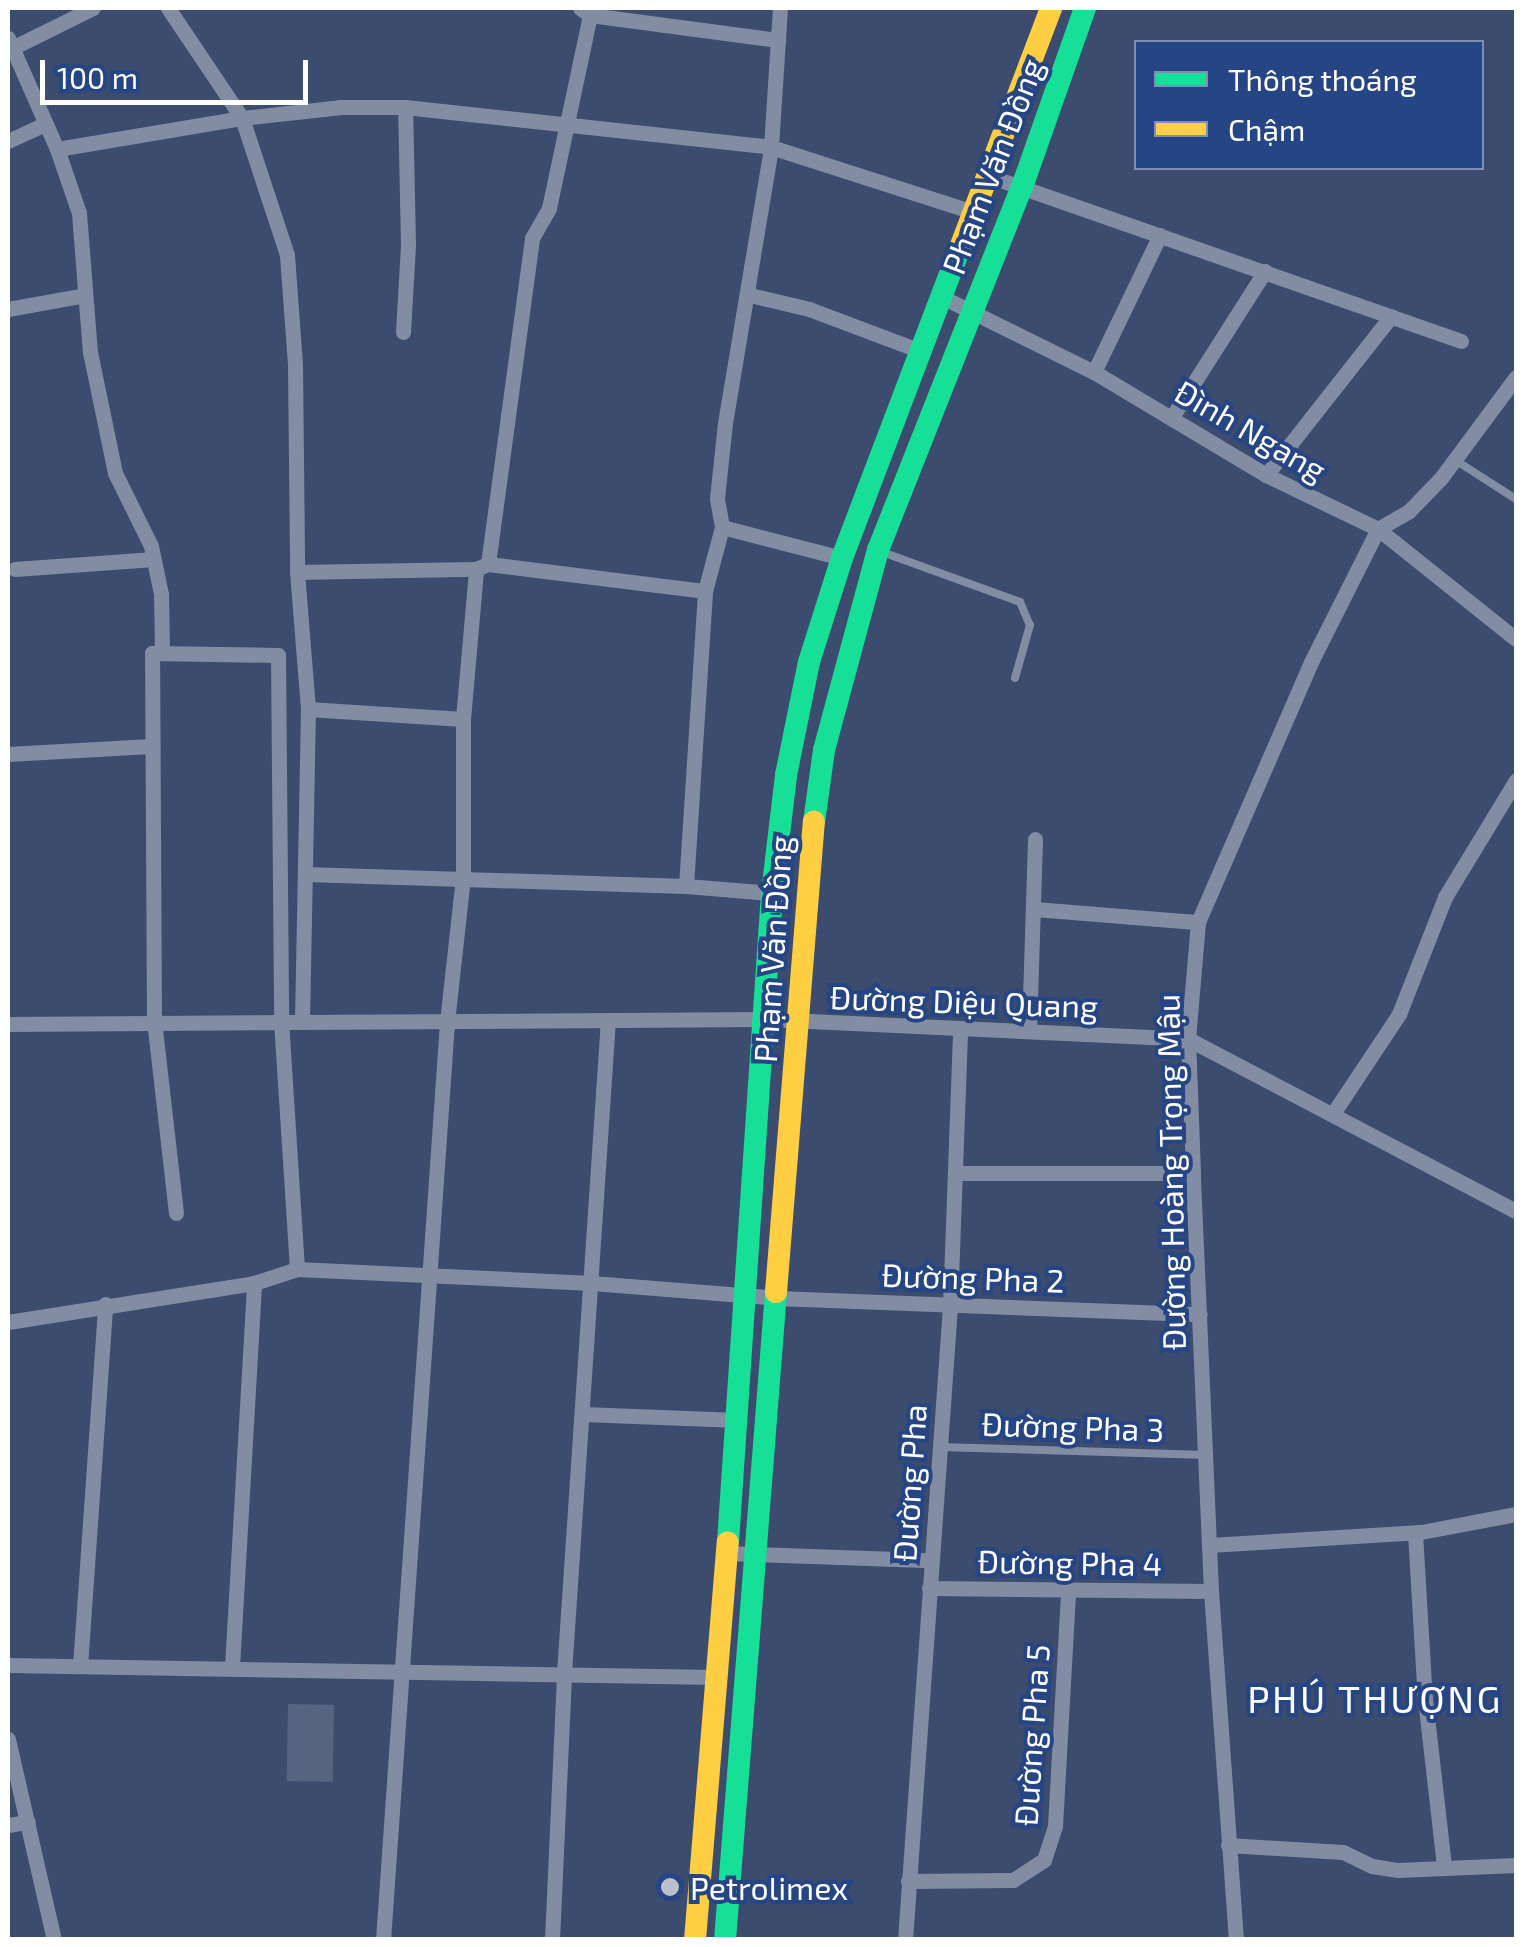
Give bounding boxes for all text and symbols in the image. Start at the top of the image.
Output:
scale bar [45,40,312,102]
legend [1134,40,1484,170]
street label: Phạm Văn Đồng [933,53,1051,279]
text: 100 m [57,59,138,95]
text: Thông thoáng [1228,61,1417,97]
text: Chậm [1228,111,1305,147]
street label: Đình Ngang [1169,371,1333,489]
street label: Phạm Văn Đồng [745,834,799,1064]
street label: Đường Diệu Quang [829,977,1099,1025]
street label: Đường Hoàng Trọng Mậu [1148,993,1192,1351]
street label: Đường Pha 2 [881,1255,1065,1299]
street label: Đường Pha [884,1403,934,1563]
street label: Đường Pha 3 [981,1404,1165,1448]
street label: Đường Pha 4 [977,1541,1163,1583]
street label: Đường Pha 5 [1006,1643,1056,1827]
district label: PHÚ THƯỢNG [1247,1676,1503,1722]
place label: Petrolimex [690,1868,848,1906]
marker: Petrolimex [659,1876,681,1898]

